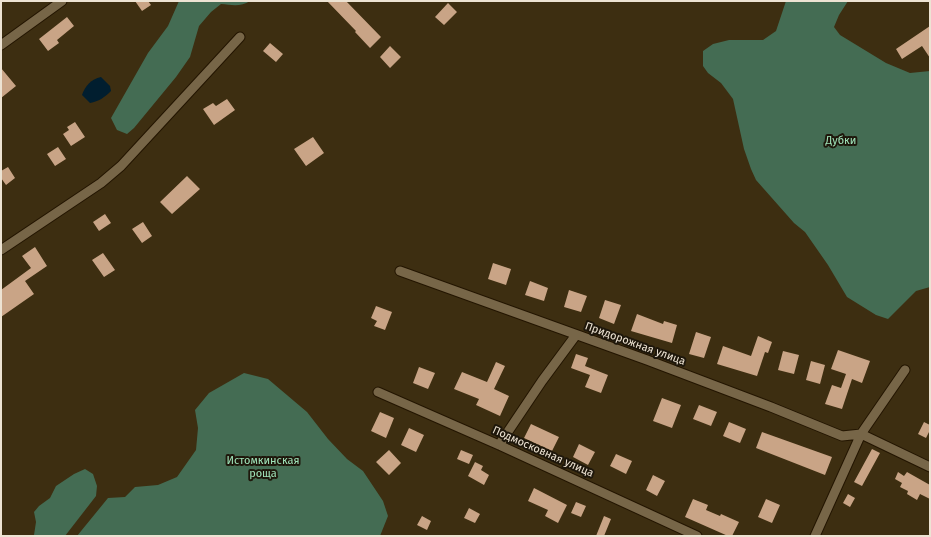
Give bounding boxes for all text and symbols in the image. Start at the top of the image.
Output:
park label: Дубки [826,134,856,148]
street label: Придорожная улица [583,320,687,368]
street label: Подмосковная улица [490,424,596,480]
park label: Истомкинская роща [227,454,299,480]

